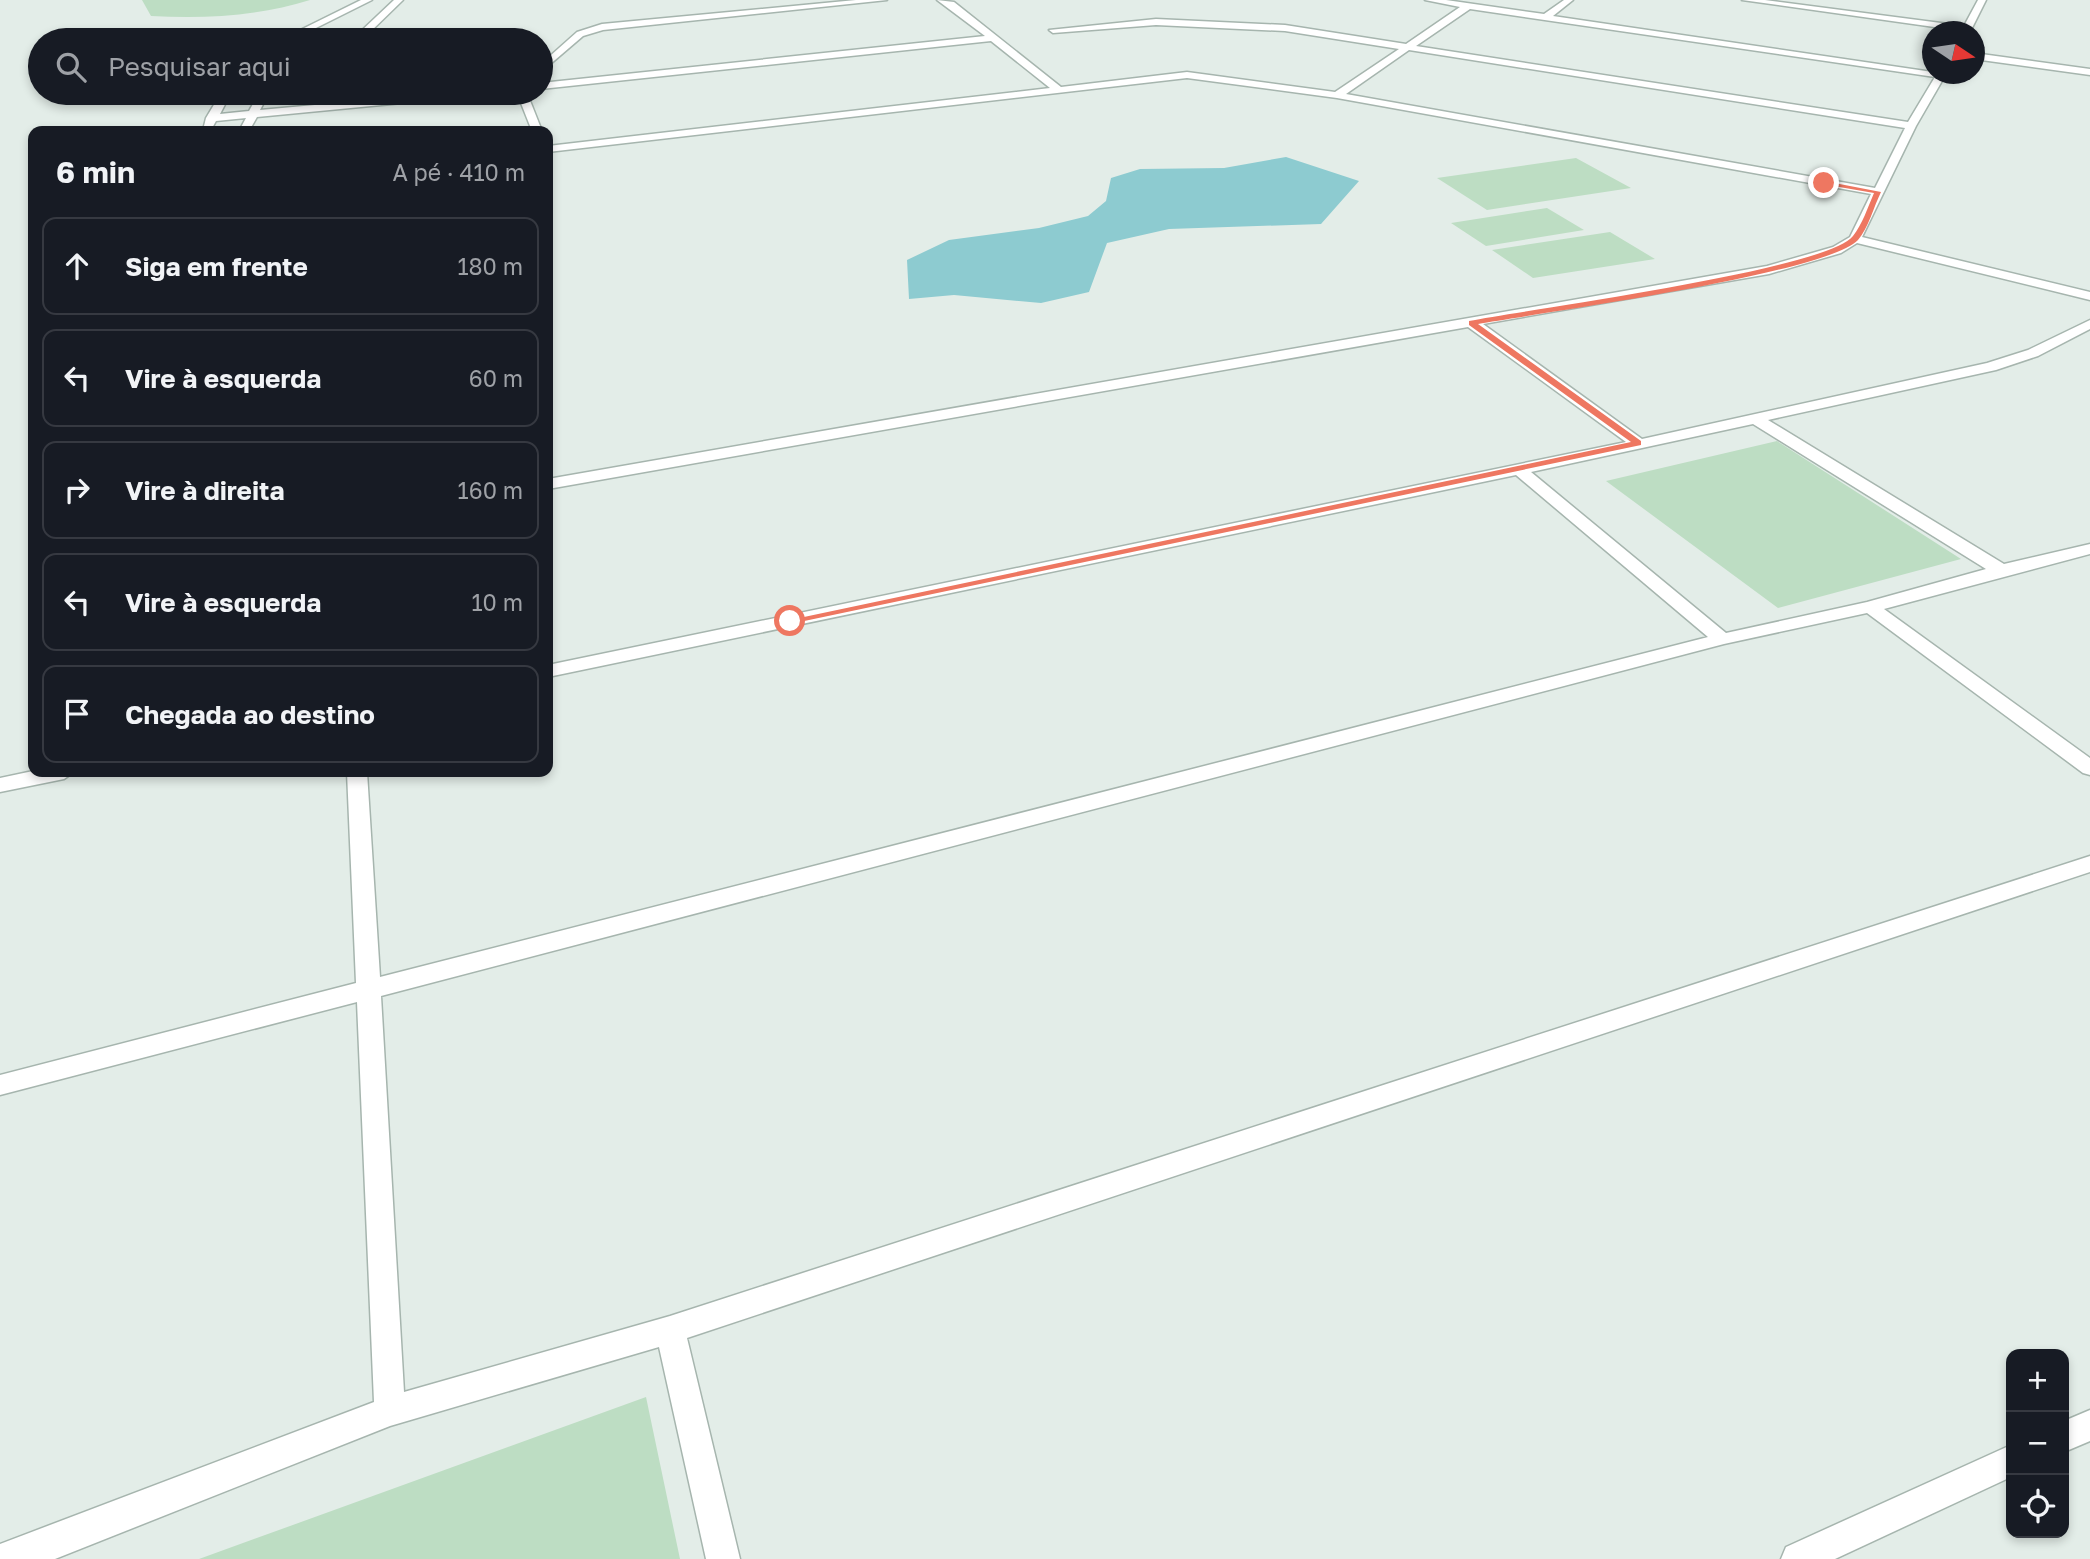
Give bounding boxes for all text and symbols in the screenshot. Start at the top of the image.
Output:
north arrow [1922,21,1985,84]
search box [28,28,553,105]
icon: search [52,48,90,86]
text: Pesquisar aqui [108,51,291,82]
text: 6 min [56,154,135,190]
text: A pé · 410 m [392,158,525,186]
route end [1808,167,1839,198]
icon: ahead [58,247,96,285]
text: Siga em frente [125,251,308,282]
text: 180 m [457,252,523,280]
icon: left [58,359,96,397]
text: Vire à esquerda [125,363,321,394]
text: 60 m [469,364,523,392]
icon: right [58,471,96,509]
text: Vire à direita [125,475,285,506]
text: 160 m [458,476,523,504]
icon: left [58,583,96,621]
text: Vire à esquerda [125,587,321,618]
text: 10 m [471,588,523,616]
route start [774,605,805,636]
icon: arrive [58,695,96,733]
text: Chegada ao destino [125,699,375,730]
map controls [2006,1349,2069,1538]
button: + [2006,1349,2069,1412]
button: − [2006,1412,2069,1475]
button: locate [2006,1475,2069,1538]

